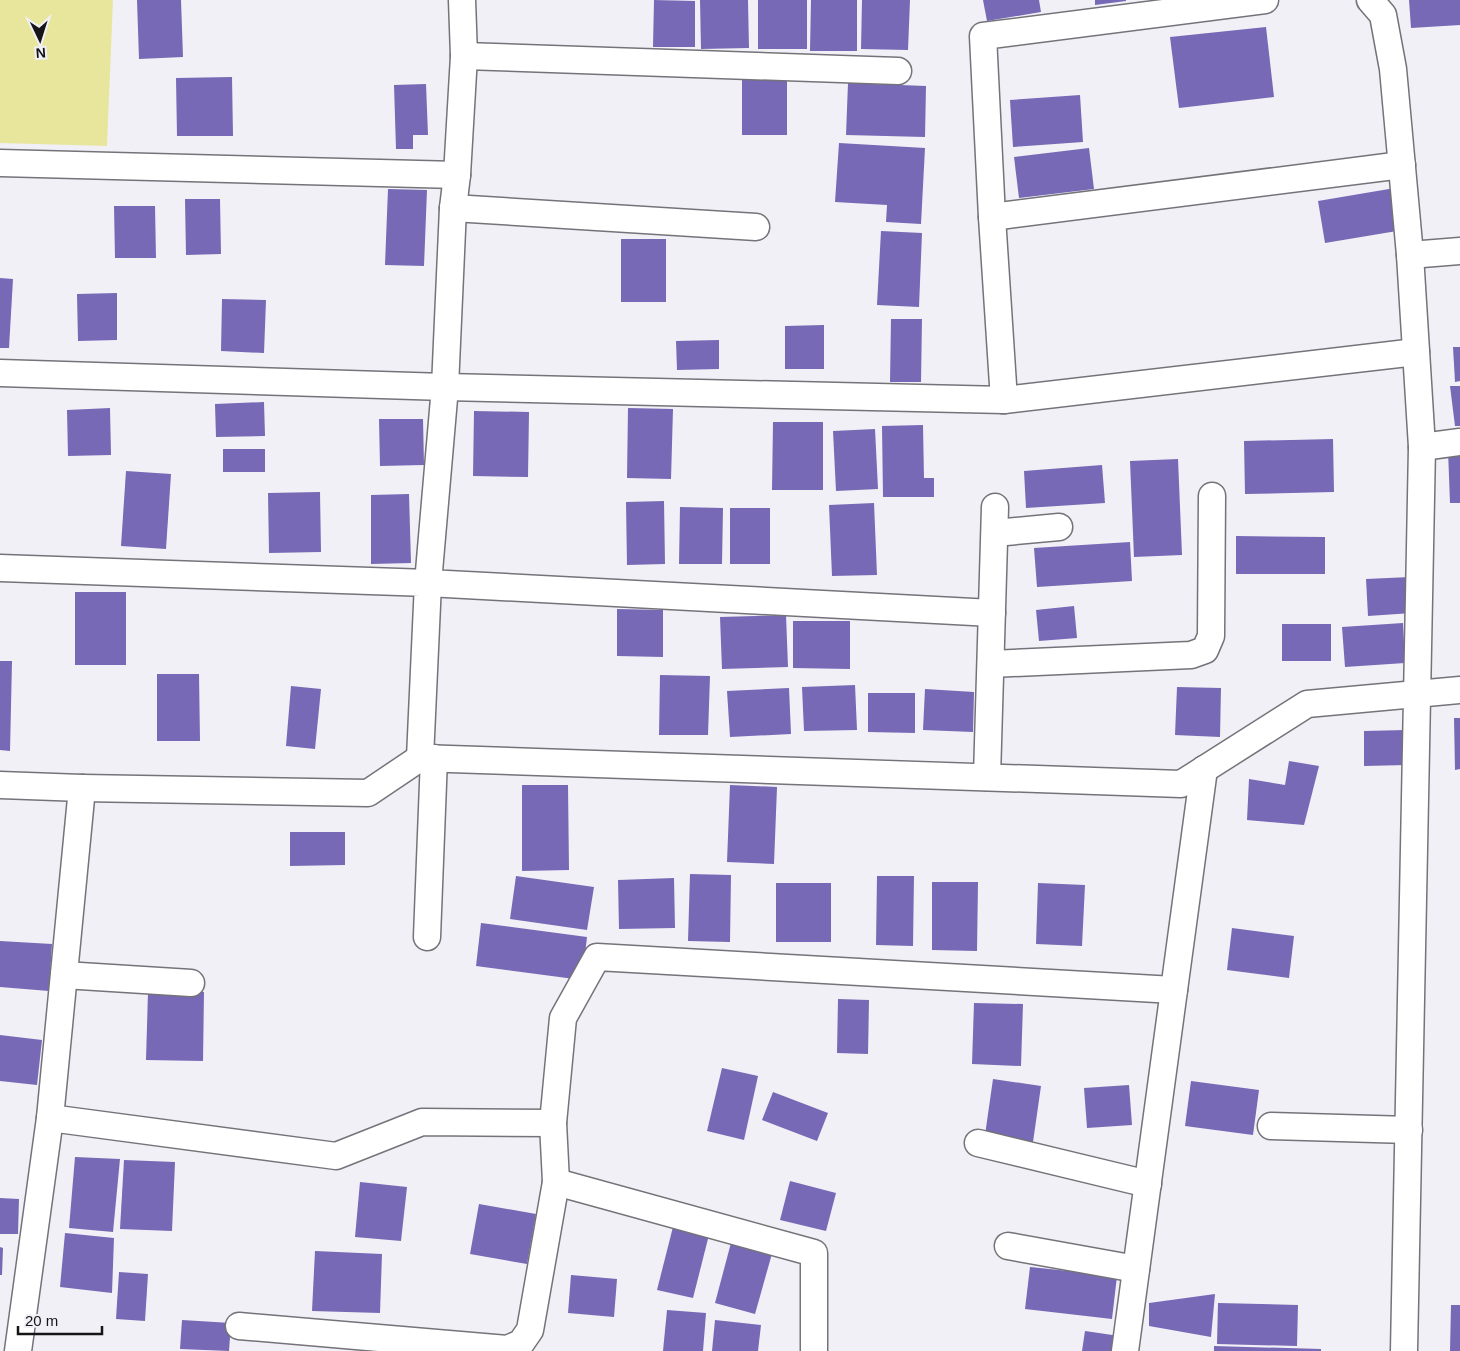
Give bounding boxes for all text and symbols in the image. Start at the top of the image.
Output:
north arrow [15,15,65,65]
text: N [35,45,47,61]
scale bar [18,1304,101,1336]
text: 20 m [25,1312,58,1329]

